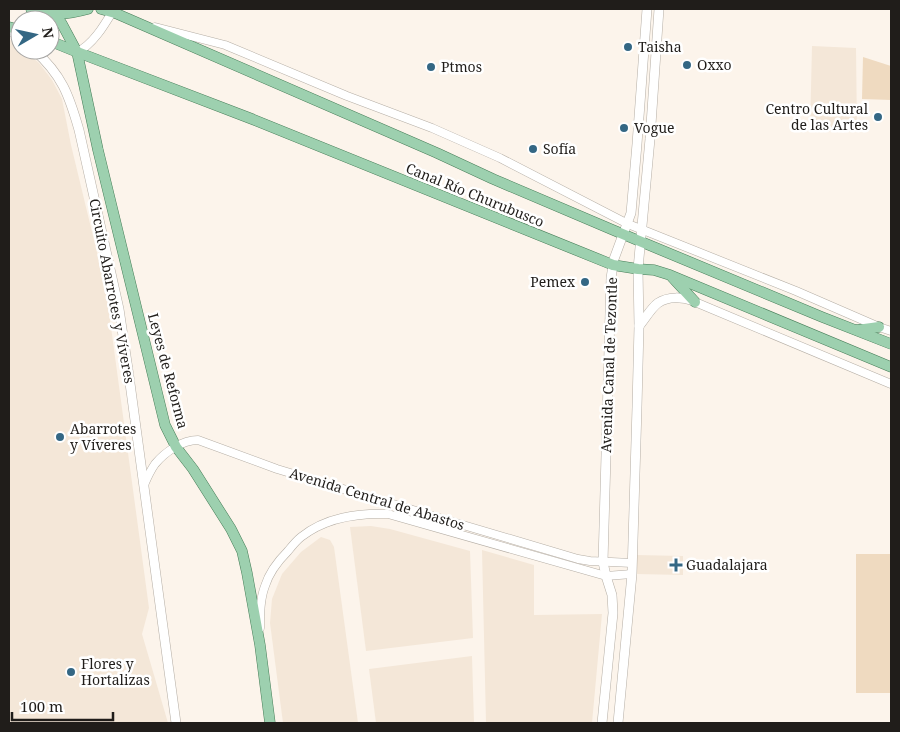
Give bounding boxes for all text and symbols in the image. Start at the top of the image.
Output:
north arrow [10,10,60,60]
text: N [38,26,59,40]
place label: Taisha [638,37,682,56]
marker: Taisha [622,41,634,53]
place label: Oxxo [697,55,732,74]
place label: Ptmos [441,57,482,76]
marker: Oxxo [681,59,693,71]
marker: Ptmos [425,61,437,73]
place label: Centro Cultural de las Artes [765,99,869,134]
marker: Centro Cultural de las Artes [872,111,884,123]
place label: Vogue [634,118,675,137]
marker: Vogue [618,122,630,134]
place label: Sofía [543,139,576,158]
marker: Sofía [527,143,539,155]
street label: Canal Río Churubusco [403,158,547,231]
street label: Circuito Abarrotes y Víveres [85,197,140,385]
place label: Pemex [530,272,576,291]
marker: Pemex [579,276,591,288]
street label: Avenida Canal de Tezontle [596,277,621,453]
street label: Leyes de Reforma [144,311,193,431]
place label: Abarrotes y Víveres [70,419,136,454]
marker: Abarrotes y Víveres [54,431,66,443]
street label: Avenida Central de Abastos [287,463,467,534]
place label: Guadalajara [686,555,768,574]
marker: Guadalajara [670,559,682,571]
place label: Flores y Hortalizas [81,654,150,689]
marker: Flores y Hortalizas [65,666,77,678]
scale bar [12,690,114,722]
text: 100 m [20,696,63,716]

